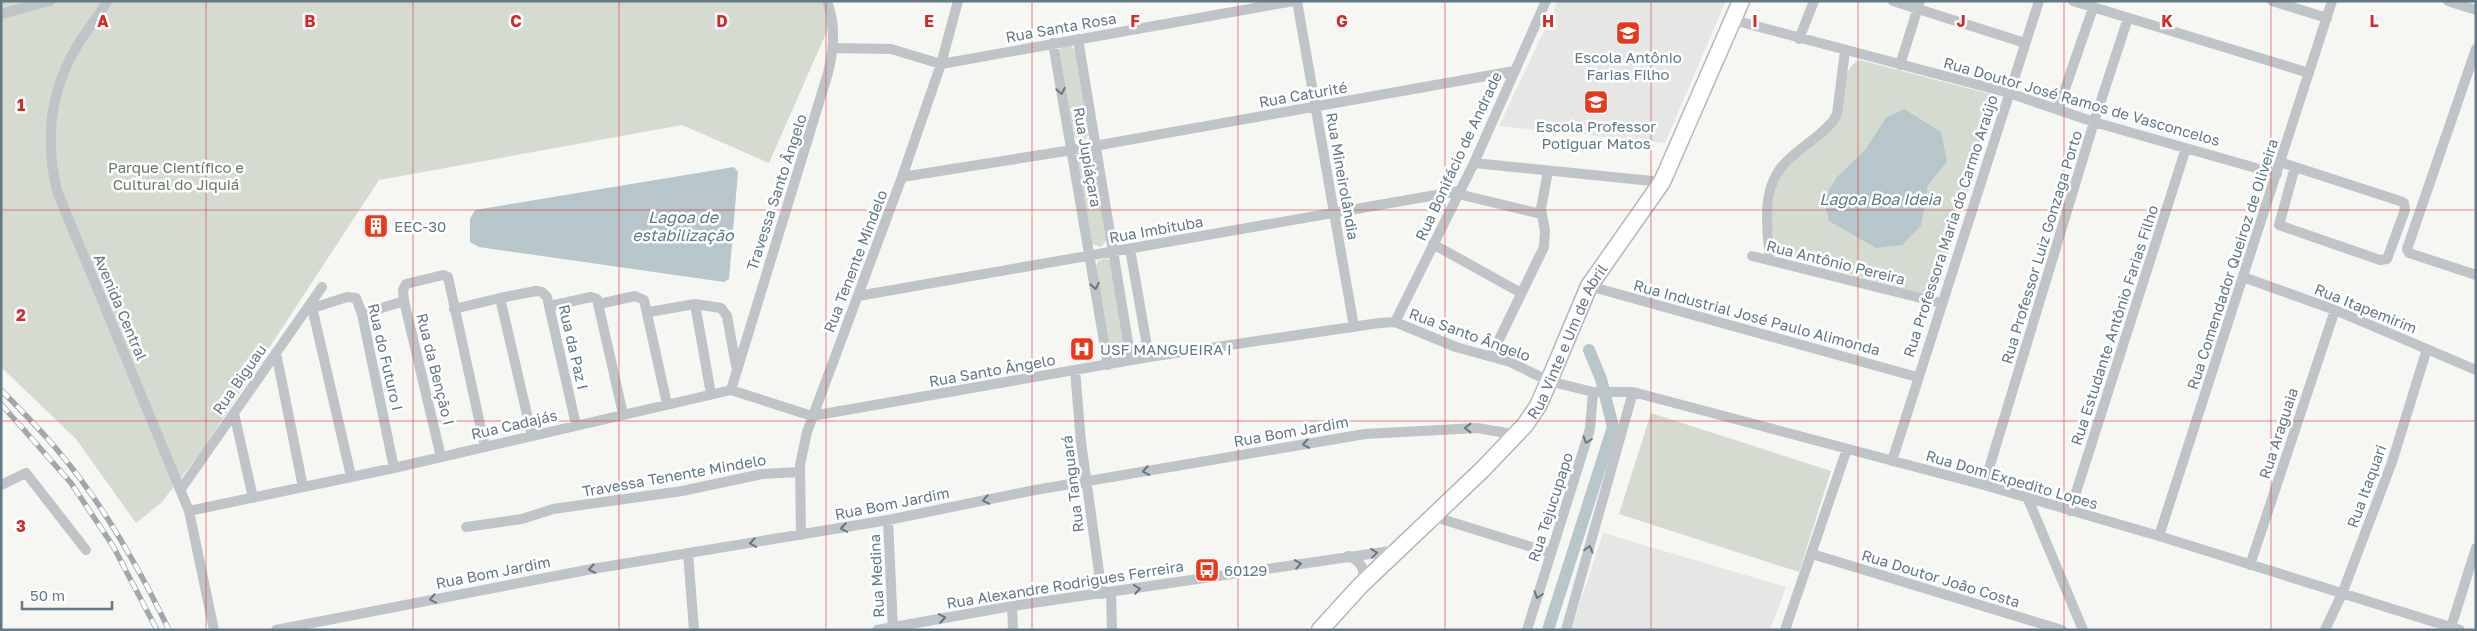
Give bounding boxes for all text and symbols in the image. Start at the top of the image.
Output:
street label: Rua Santa Rosa [1004,8,1118,46]
text: A [97,11,109,31]
text: B [304,11,316,31]
text: C [510,11,522,31]
text: D [716,11,728,31]
text: E [924,11,934,31]
text: F [1130,11,1140,31]
text: G [1336,11,1348,31]
text: H [1542,11,1554,31]
text: I [1752,11,1758,31]
text: J [1956,11,1966,31]
text: K [2161,11,2173,31]
text: L [2369,11,2379,31]
school or university icon: Escola Antônio Farias Filho [1615,20,1641,46]
place label: Escola Antônio Farias Filho [1574,48,1682,83]
street label: Rua Doutor José Ramos de Vasconcelos [1942,53,2222,149]
street label: Rua Bonifácio de Andrade [1411,68,1505,243]
street label: Rua Caturité [1257,77,1349,111]
one-way arrow [1056,87,1066,96]
school or university icon: Escola Professor Potiguar Matos [1583,89,1609,115]
street label: Rua Professora Maria do Carmo Araújo [1899,93,2001,359]
text: 1 [17,95,25,115]
street label: Rua Jupiáçara [1070,106,1106,208]
street label: Travessa Santo Ângelo [742,111,810,273]
street label: Rua Mineirolândia [1323,111,1363,241]
place label: Escola Professor Potiguar Matos [1536,117,1656,152]
street label: Rua Professor Luiz Gonzaga Porto [1997,128,2085,366]
street label: Rua Comendador Queiroz de Oliveira [2183,136,2281,392]
park label: Parque Científico e Cultural do Jiquiá [108,158,244,193]
street label: Rua Tenente Mindelo [820,187,890,335]
water label: Lagoa Boa Ideia [1819,189,1942,209]
street label: Rua Estudante Antônio Farias Filho [2067,202,2161,448]
water label: Lagoa de estabilização [632,207,735,245]
street label: Rua Imbituba [1108,212,1204,246]
building icon: EEC-30 [363,213,389,239]
place label: EEC-30 [394,217,446,235]
street label: Rua Antônio Pereira [1765,236,1907,288]
street label: Avenida Central [91,251,152,363]
street label: Rua Vinte e Um de Abril [1523,260,1611,422]
street label: Rua Industrial José Paulo Alimonda [1632,275,1882,359]
street label: Rua Itapemirim [2312,279,2420,337]
one-way arrow [1089,282,1099,290]
street label: Rua do Futuro I [365,302,407,412]
street label: Rua da Paz I [555,303,593,391]
street label: Rua Santo Ângelo [1407,304,1533,364]
text: 2 [16,305,26,325]
street label: Rua da Benção I [413,311,459,427]
hospital icon: USF MANGUEIRA I [1069,336,1095,362]
place label: USF MANGUEIRA I [1100,340,1232,358]
street label: Rua Biguau [208,341,270,417]
street label: Rua Santo Ângelo [927,350,1057,390]
street label: Rua Araguaia [2255,385,2301,481]
street label: Rua Cadajás [469,405,559,443]
street label: Rua Bom Jardim [1232,412,1350,450]
one-way arrow [1463,423,1471,433]
street label: Rua Tanguará [1057,434,1087,534]
one-way arrow [1583,435,1593,443]
one-way arrow [1302,438,1310,448]
street label: Rua Itaquari [2343,442,2389,530]
street label: Rua Dom Expedito Lopes [1924,446,2100,512]
street label: Travessa Tenente Mindelo [581,450,767,500]
street label: Rua Tejucupapo [1524,450,1576,564]
one-way arrow [1142,466,1150,476]
street label: Rua Bom Jardim [833,483,951,523]
one-way arrow [982,495,991,505]
text: 3 [16,516,26,536]
one-way arrow [840,522,849,532]
street label: Rua Medina [865,534,887,618]
one-way arrow [748,537,757,547]
street label: Rua Doutor João Costa [1860,545,2022,611]
one-way arrow [1583,546,1593,554]
one-way arrow [1370,548,1378,559]
street label: Rua Bom Jardim [434,552,552,592]
street label: Rua Alexandre Rodrigues Ferreira [945,556,1185,612]
bus stop icon: 60129 [1194,557,1220,583]
one-way arrow [1293,559,1302,569]
place label: 60129 [1224,561,1267,579]
one-way arrow [588,563,597,573]
scale bar [22,578,112,610]
one-way arrow [1133,584,1142,594]
text: 50 m [30,586,65,604]
one-way arrow [1533,590,1543,598]
one-way arrow [428,594,437,604]
one-way arrow [938,614,946,624]

